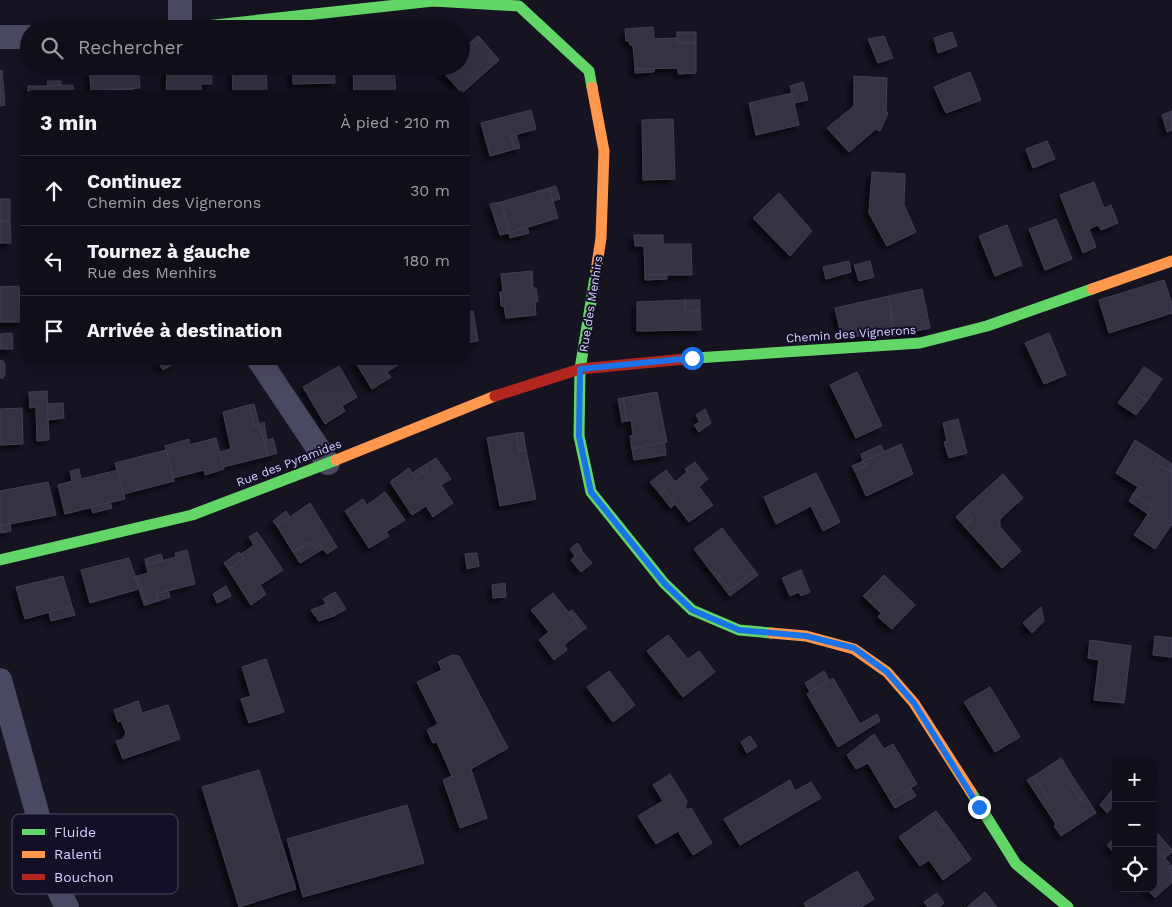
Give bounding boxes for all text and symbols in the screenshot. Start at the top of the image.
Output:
search box [20,20,470,75]
icon: search [38,34,66,62]
text: Rechercher [78,36,183,59]
text: 3 min [40,110,97,135]
text: À pied · 210 m [340,113,450,132]
text: Continuez [87,170,181,193]
icon: ahead [40,177,68,205]
text: 30 m [410,181,450,200]
text: Chemin des Vignerons [87,193,261,212]
text: Tournez à gauche [87,240,250,263]
icon: left [40,247,68,275]
text: 180 m [403,251,450,270]
street label: Rue des Menhirs [576,255,606,353]
text: Rue des Menhirs [87,263,217,282]
icon: arrive [40,317,68,345]
text: Arrivée à destination [87,319,282,342]
street label: Chemin des Vignerons [785,322,917,346]
route start [681,347,704,370]
street label: Rue des Pyramides [234,436,344,490]
map controls [1112,757,1157,892]
button: + [1112,757,1157,802]
route end [968,796,991,819]
button: − [1112,802,1157,847]
legend [12,814,178,894]
text: Fluide [54,824,96,840]
text: Ralenti [54,846,102,862]
button: locate [1112,847,1157,892]
text: Bouchon [54,869,114,885]

